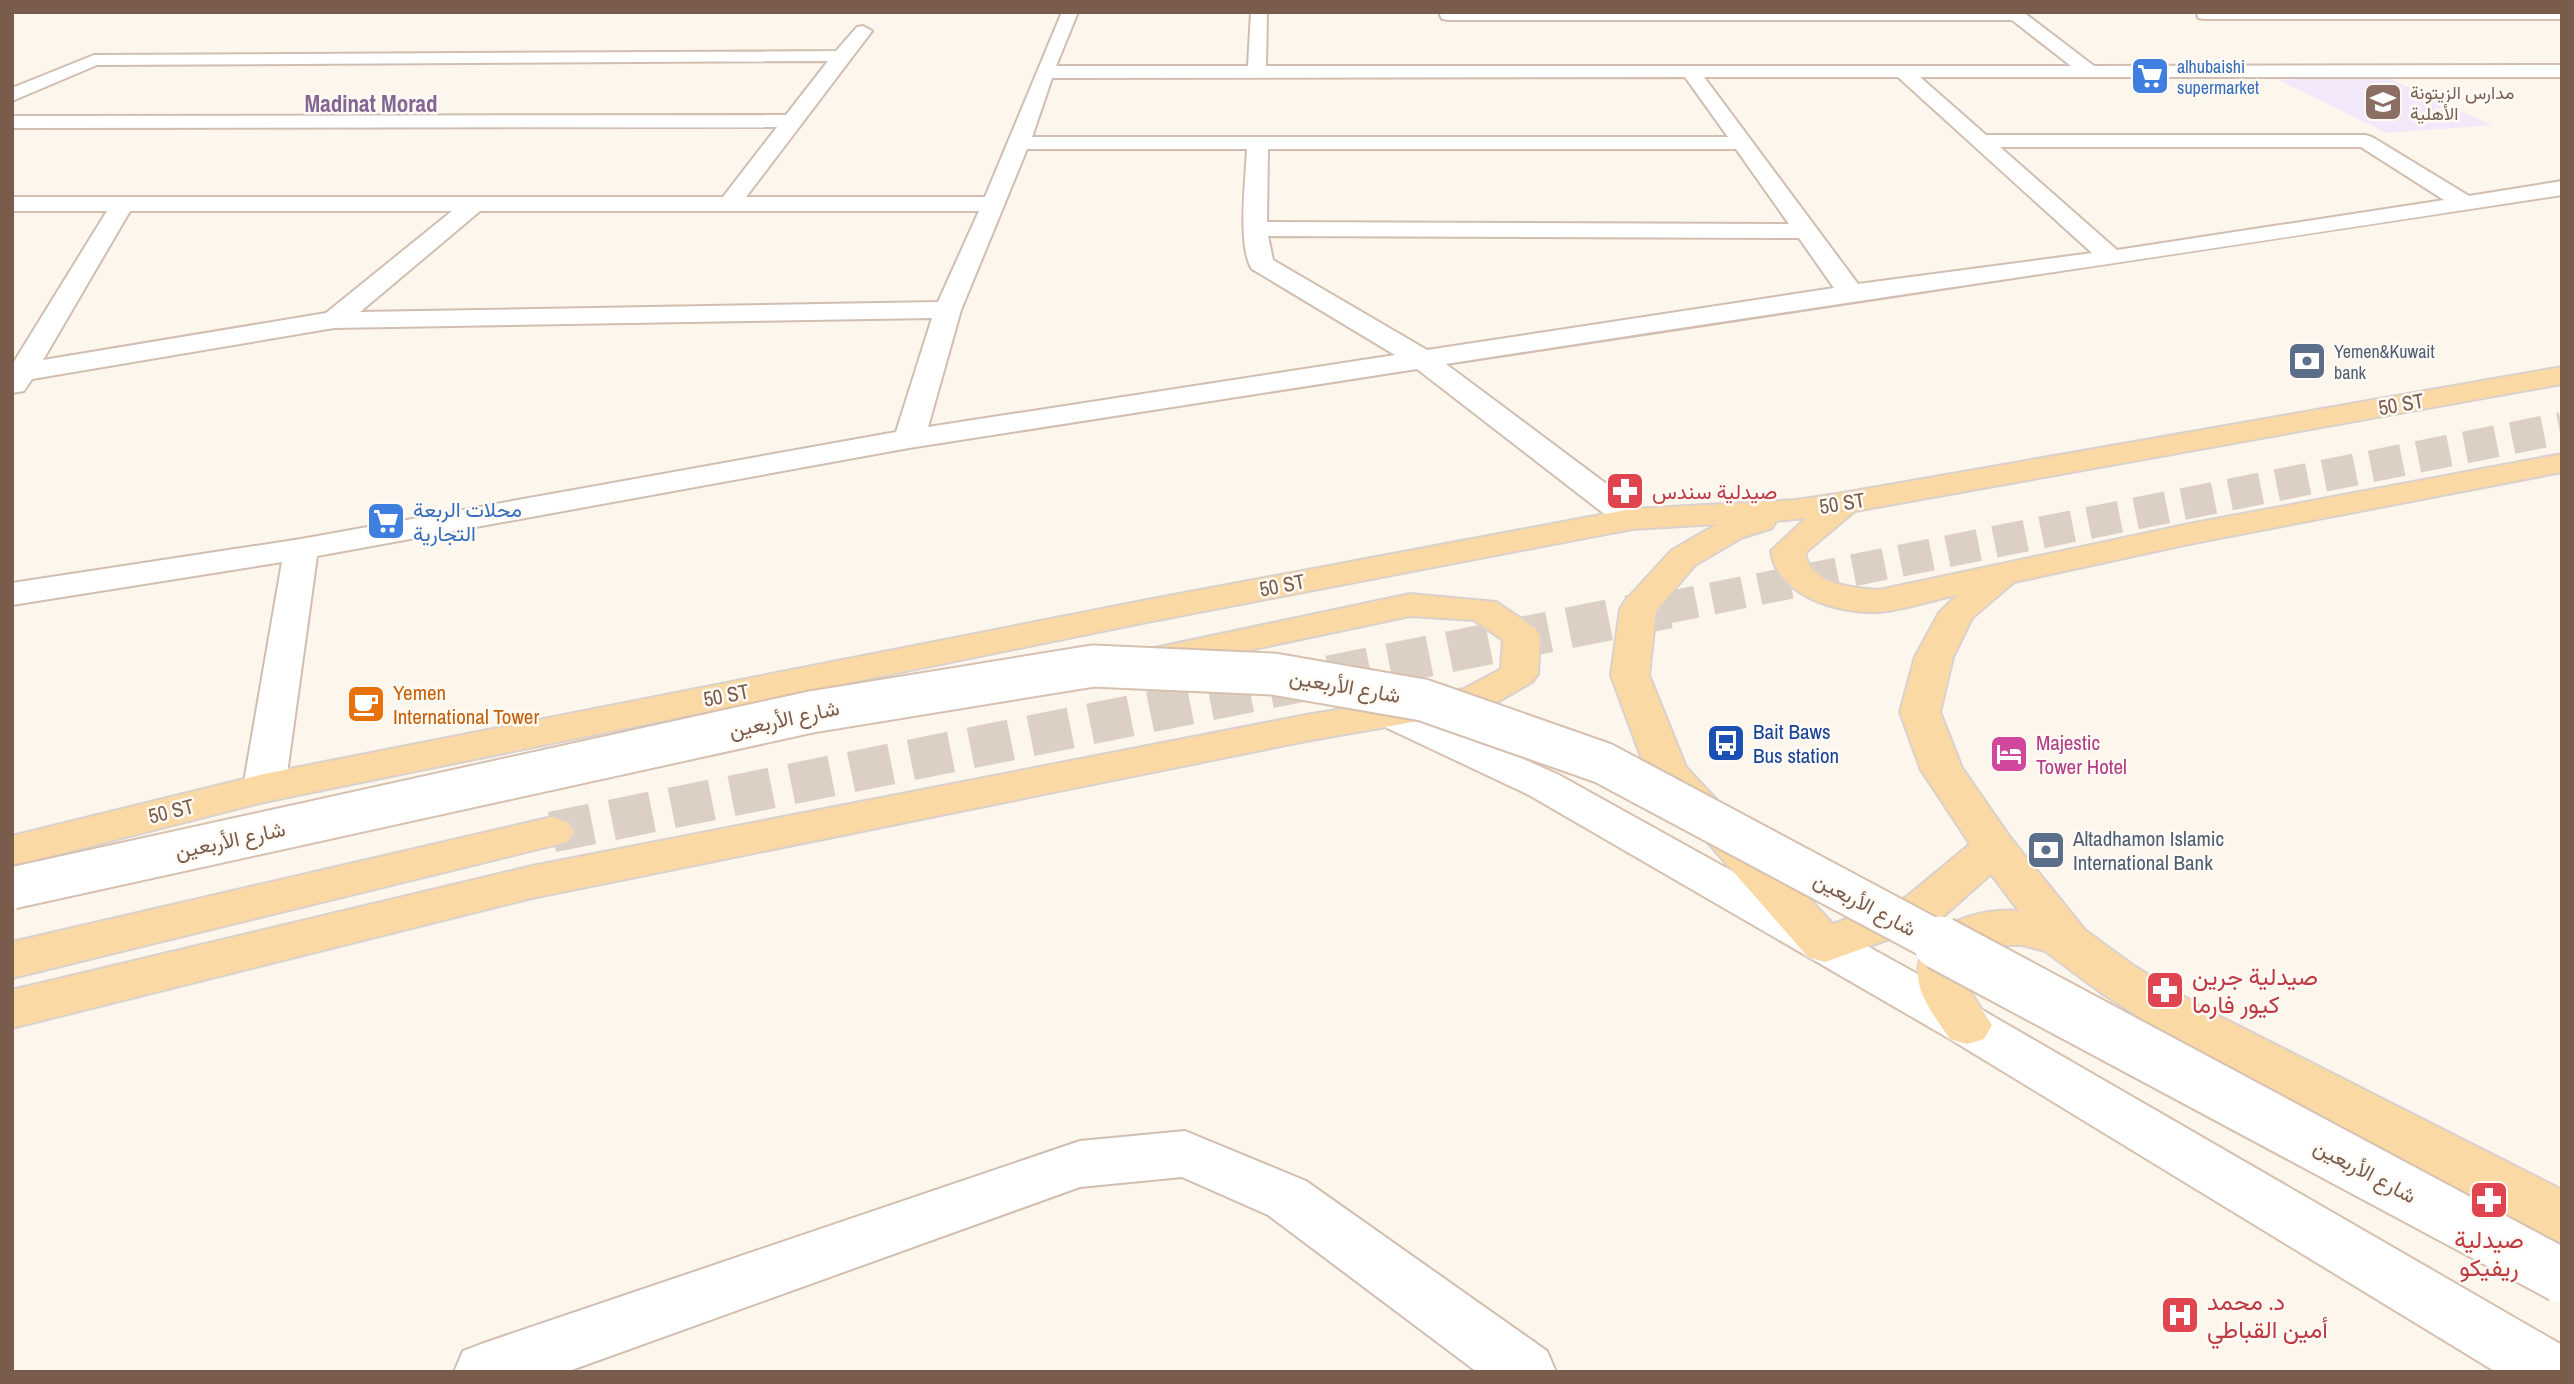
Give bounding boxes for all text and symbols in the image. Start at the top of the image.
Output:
place label: alhubaishi supermarket [2177,54,2259,100]
supermarket icon: alhubaishi supermarket [2129,55,2171,97]
place label: مدارس الزيتونة الأهلية [2410,80,2514,126]
school or university icon: مدارس الزيتونة الأهلية [2362,81,2404,123]
district label: Madinat Morad [304,88,438,119]
place label: Yemen&Kuwait bank [2334,339,2435,385]
bank icon: Yemen&Kuwait bank [2286,340,2328,382]
street label: 50 ST [2376,386,2427,422]
pharmacy icon: صيدلية سندس [1604,470,1646,512]
place label: صيدلية سندس [1652,477,1777,506]
street label: 50 ST [1817,485,1867,521]
place label: محلات الربعة التجارية [413,495,522,548]
supermarket icon: محلات الربعة التجارية [365,500,407,542]
street label: 50 ST [1257,566,1308,604]
street label: شارع الأربعين [1287,662,1403,710]
street label: 50 ST [701,676,752,714]
place label: Yemen International Tower [393,678,539,731]
cafe icon: Yemen International Tower [345,683,387,725]
street label: شارع الأربعين [726,693,842,745]
place label: Bait Baws Bus station [1753,717,1839,770]
bus stop icon: Bait Baws Bus station [1705,722,1747,764]
place label: Majestic Tower Hotel [2036,728,2127,781]
hotel icon: Majestic Tower Hotel [1988,733,2030,775]
street label: 50 ST [145,791,197,831]
street label: شارع الأربعين [172,814,288,866]
place label: Altadhamon Islamic International Bank [2072,824,2224,877]
bank icon: Altadhamon Islamic International Bank [2025,829,2067,871]
street label: شارع الأربعين [1809,865,1921,943]
place label: صيدلية جرين كيور فارما [2192,960,2318,1020]
pharmacy icon: صيدلية جرين كيور فارما [2144,969,2186,1011]
street label: شارع الأربعين [2309,1132,2421,1210]
pharmacy icon: صيدلية ريفيكو [2468,1179,2510,1221]
place label: صيدلية ريفيكو [2454,1223,2524,1283]
place label: د. محمد أمين القباطي [2207,1285,2328,1349]
hospital icon: د. محمد أمين القباطي [2159,1294,2201,1336]

